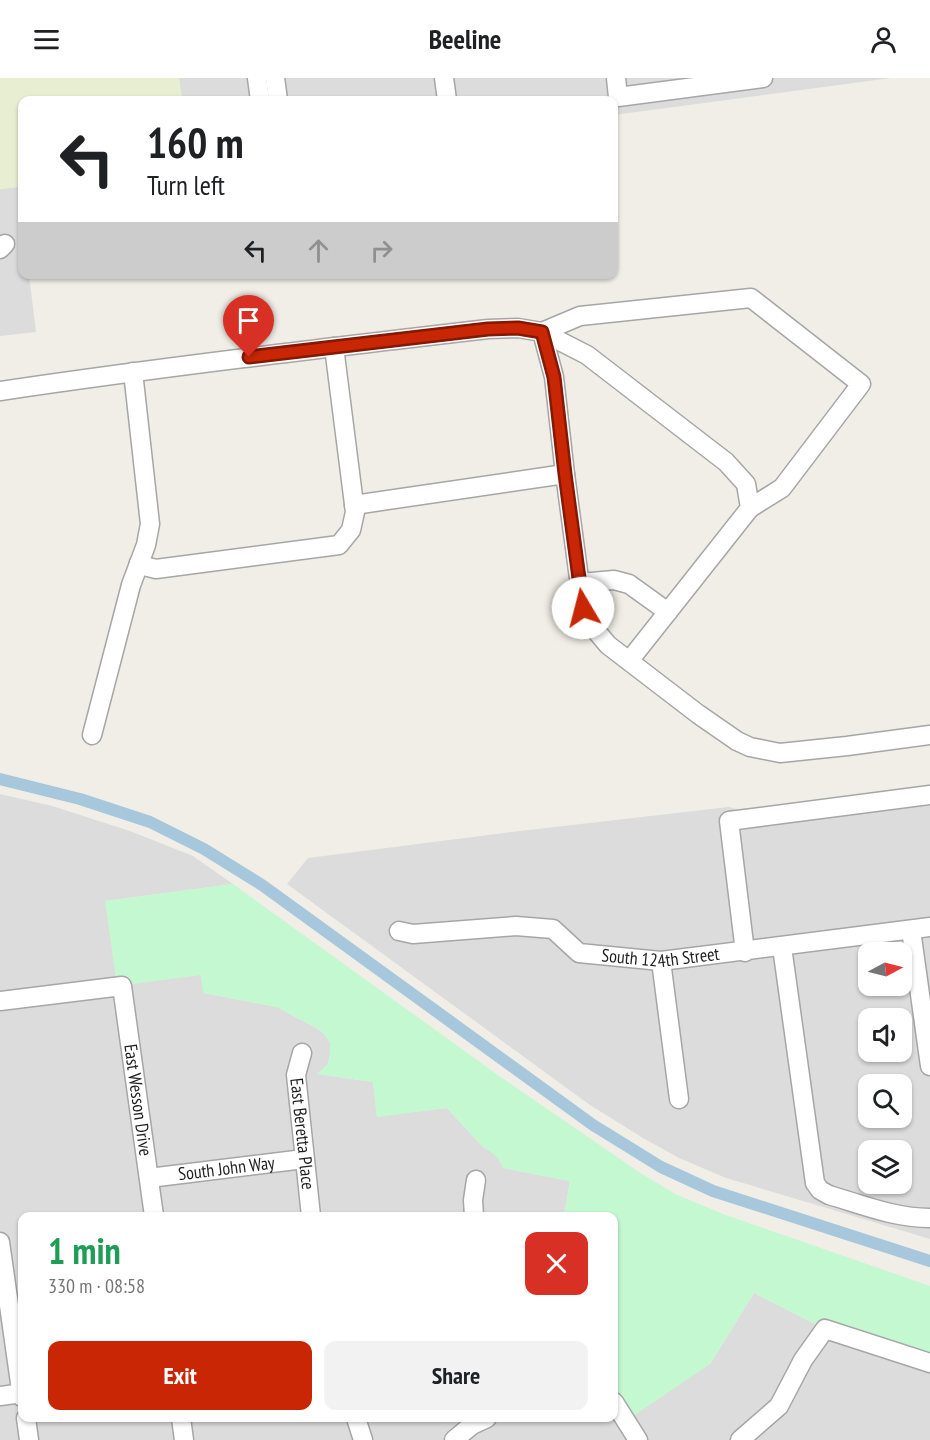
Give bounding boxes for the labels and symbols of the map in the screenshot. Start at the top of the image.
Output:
pin [223,295,274,357]
position arrow [551,576,615,640]
street label: South 124th Street [601,942,721,972]
north arrow [858,942,912,996]
street label: East Wesson Drive [119,1042,158,1157]
street label: East Beretta Place [285,1077,320,1191]
street label: South John Way [177,1151,276,1185]

